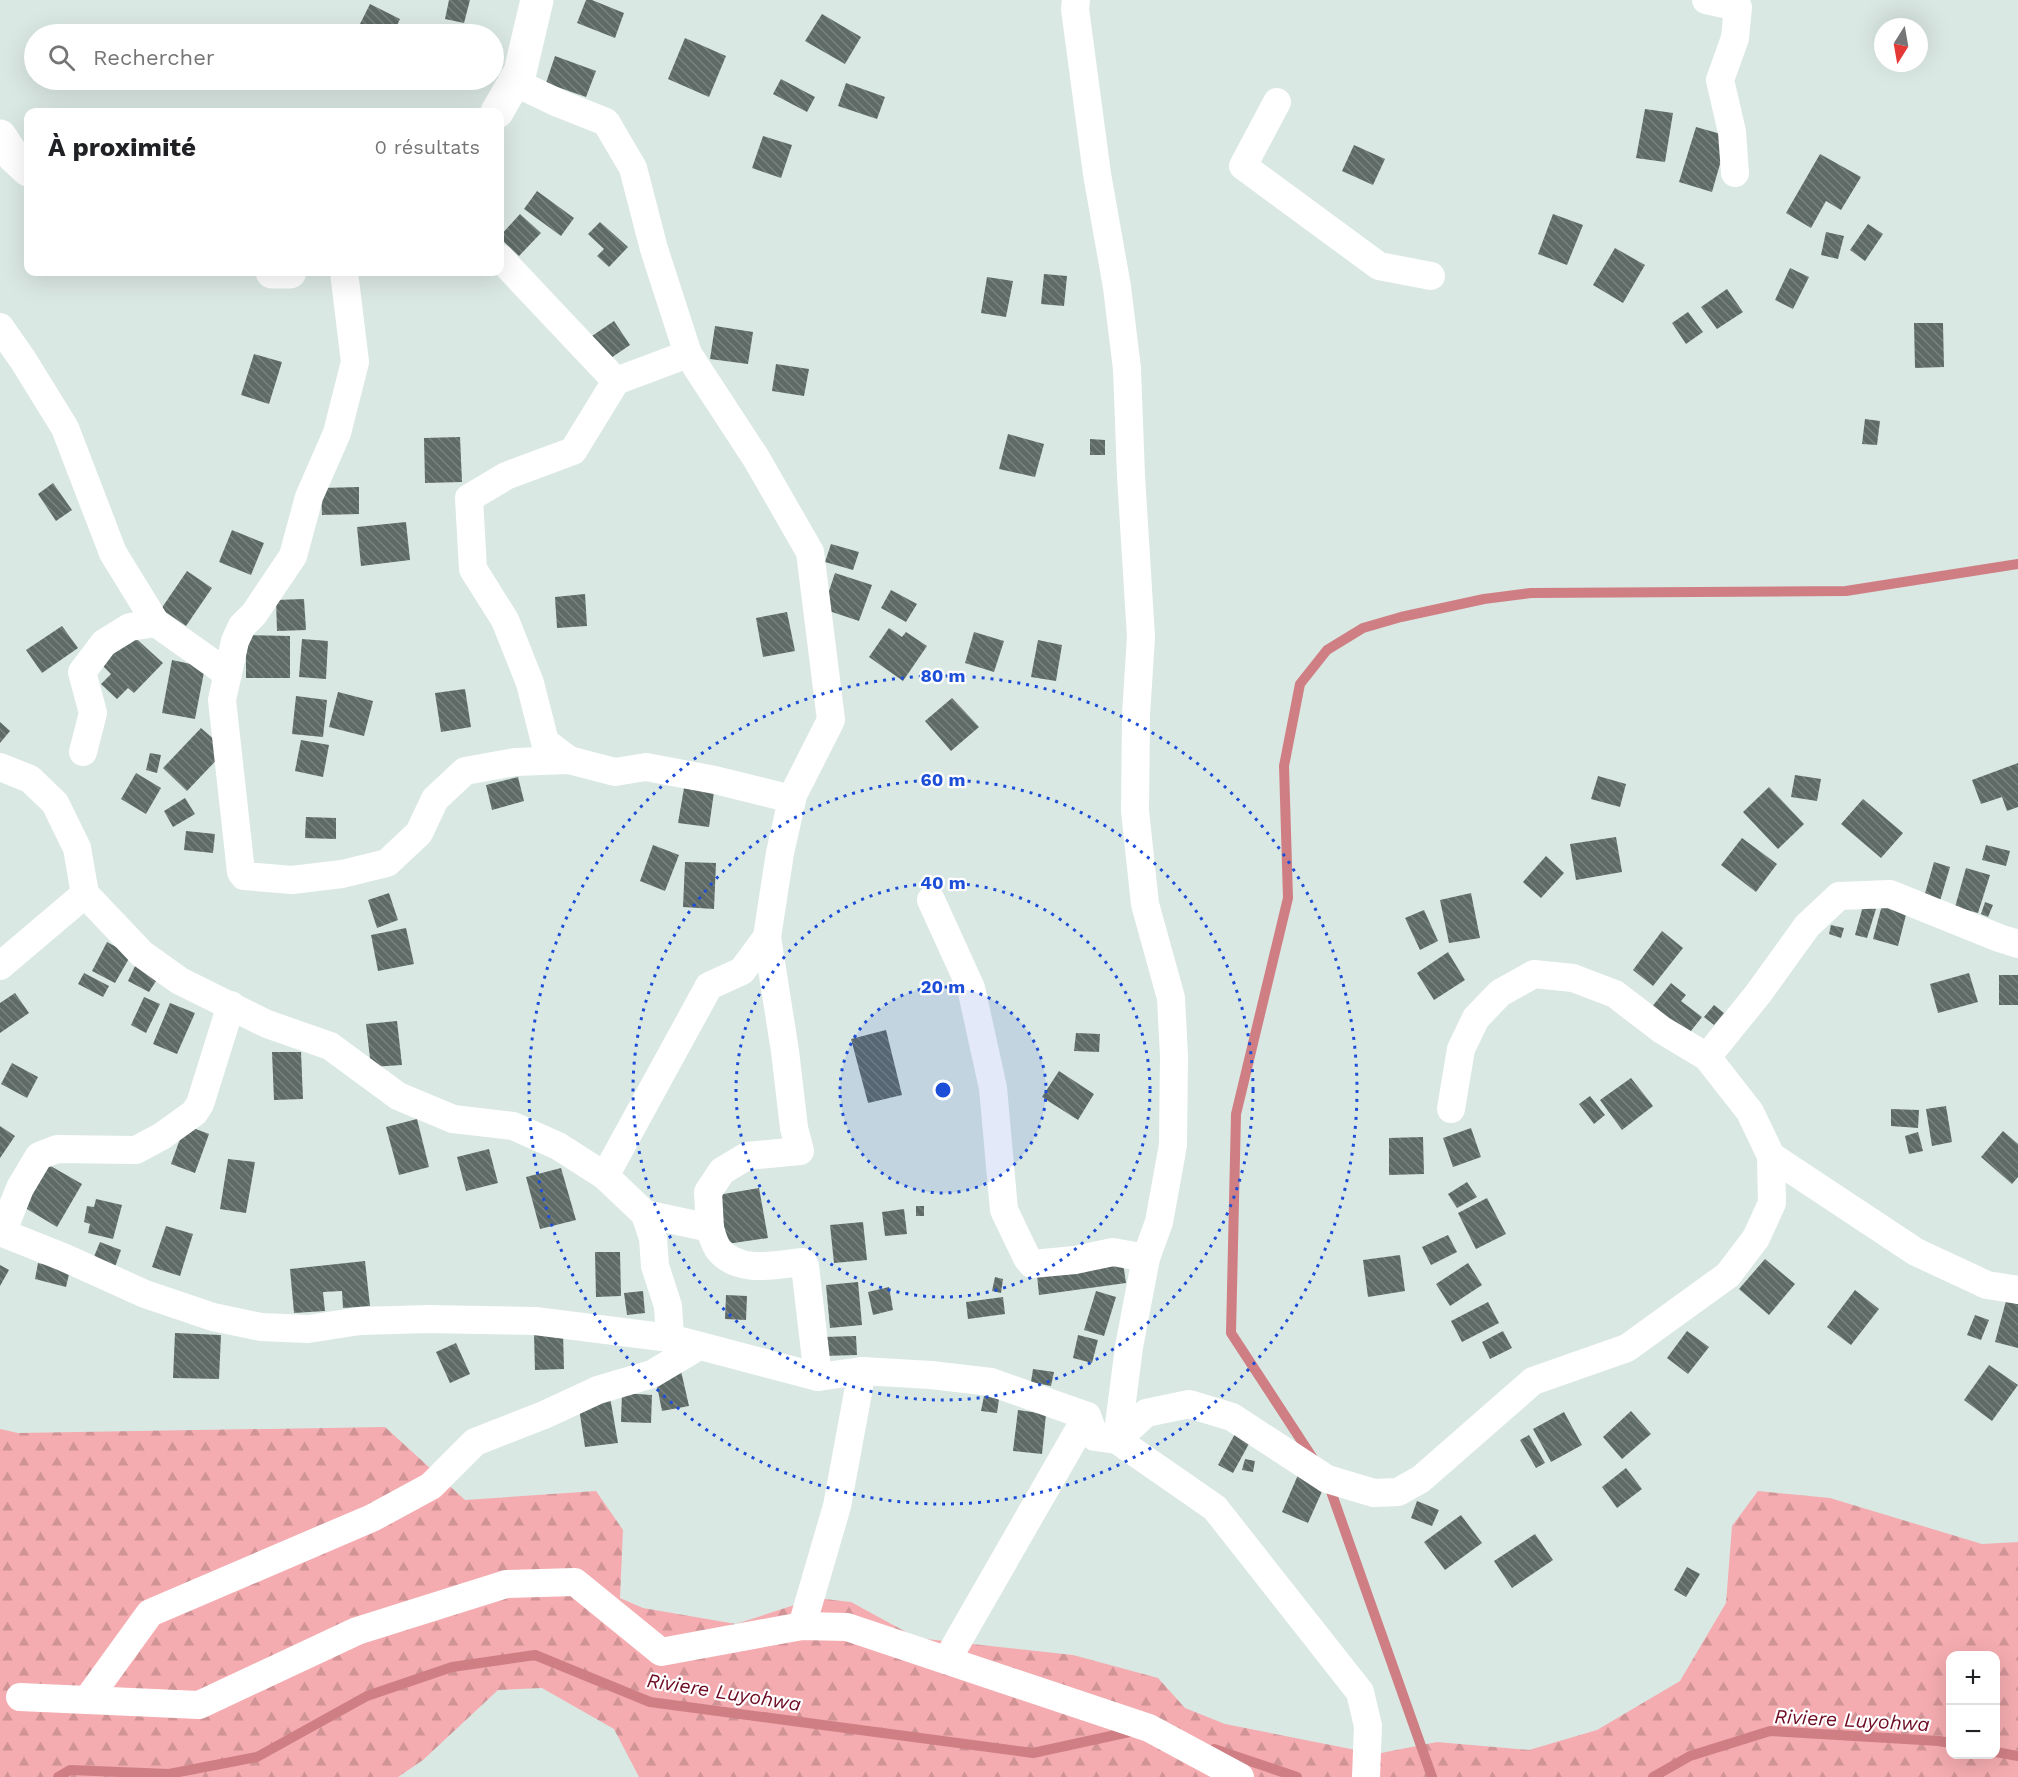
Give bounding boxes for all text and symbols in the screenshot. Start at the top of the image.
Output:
north arrow [1874,18,1928,72]
search box [24,24,504,90]
icon: search [45,41,78,74]
text: Rechercher [93,45,215,70]
text: À proximité [48,132,196,162]
text: 0 résultats [375,135,480,159]
text: 80 m [921,665,965,686]
text: 60 m [921,769,965,790]
text: 40 m [920,872,966,893]
text: 20 m [921,976,965,997]
centre of rings [933,1080,953,1100]
map controls [1946,1651,2000,1759]
button: + [1946,1651,2000,1705]
water label: Riviere Luyohwa [645,1668,803,1716]
water label: Riviere Luyohwa [1774,1704,1930,1736]
button: − [1946,1705,2000,1759]

